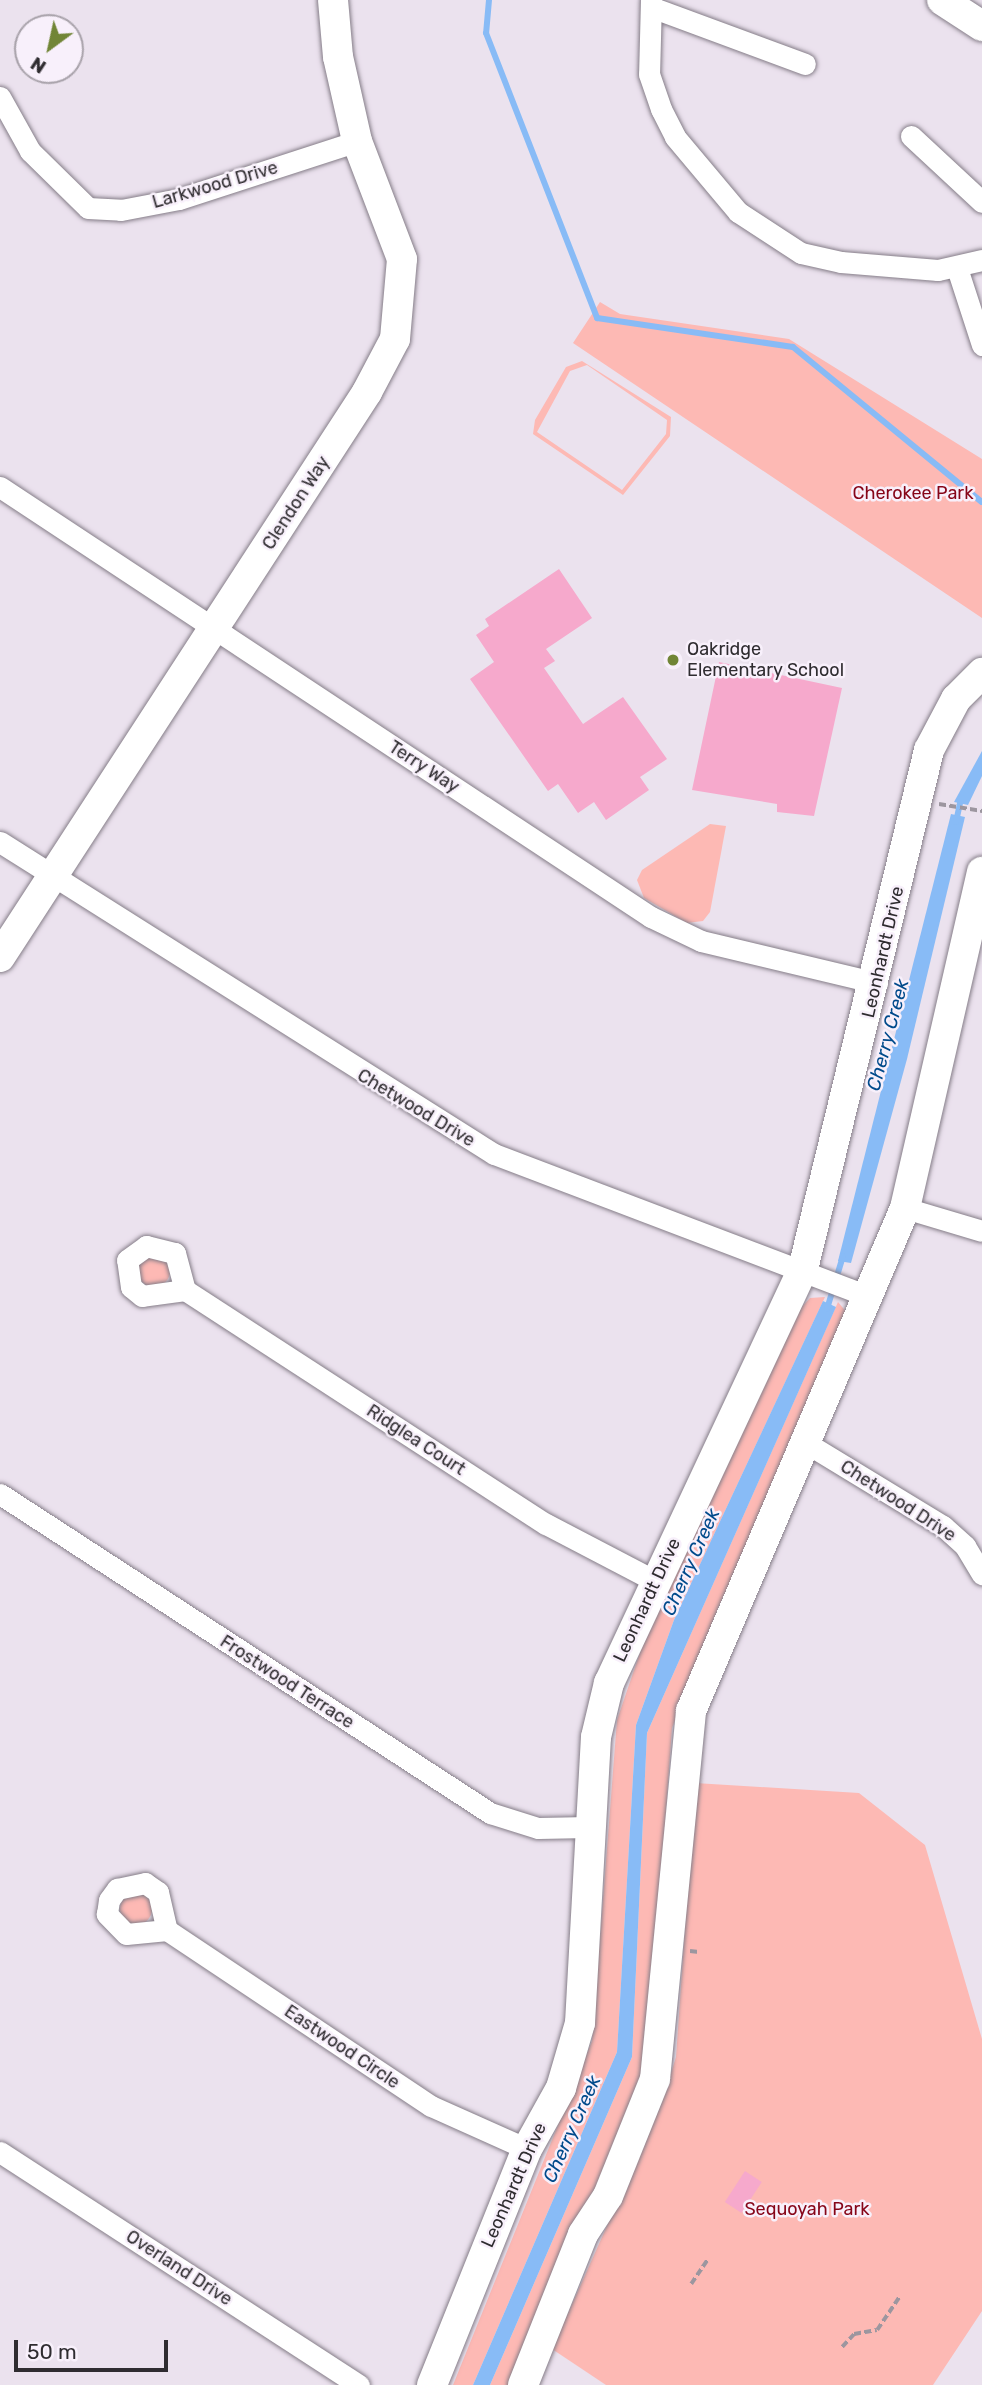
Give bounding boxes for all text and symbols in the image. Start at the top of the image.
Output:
north arrow [14,14,84,84]
text: N [26,52,50,79]
street label: Larkwood Drive [150,157,280,213]
street label: Clendon Way [258,452,334,554]
park label: Cherokee Park [853,482,973,504]
place label: Oakridge Elementary School [687,639,845,682]
marker: Oakridge Elementary School [665,652,681,668]
street label: Terry Way [384,736,464,798]
street label: Leonhardt Drive [857,884,909,1020]
water label: Cherry Creek [862,976,914,1094]
street label: Chetwood Drive [353,1064,479,1152]
street label: Ridglea Court [363,1400,469,1480]
street label: Chetwood Drive [836,1456,960,1546]
water label: Cherry Creek [657,1505,725,1619]
street label: Leonhardt Drive [609,1535,685,1665]
street label: Frostwood Terrace [216,1631,358,1733]
street label: Eastwood Circle [280,2000,404,2094]
water label: Cherry Creek [538,2072,606,2186]
street label: Leonhardt Drive [477,2119,551,2251]
park label: Sequoyah Park [744,2198,870,2220]
street label: Overland Drive [122,2226,236,2310]
scale bar [18,2326,172,2370]
text: 50 m [27,2339,77,2364]

